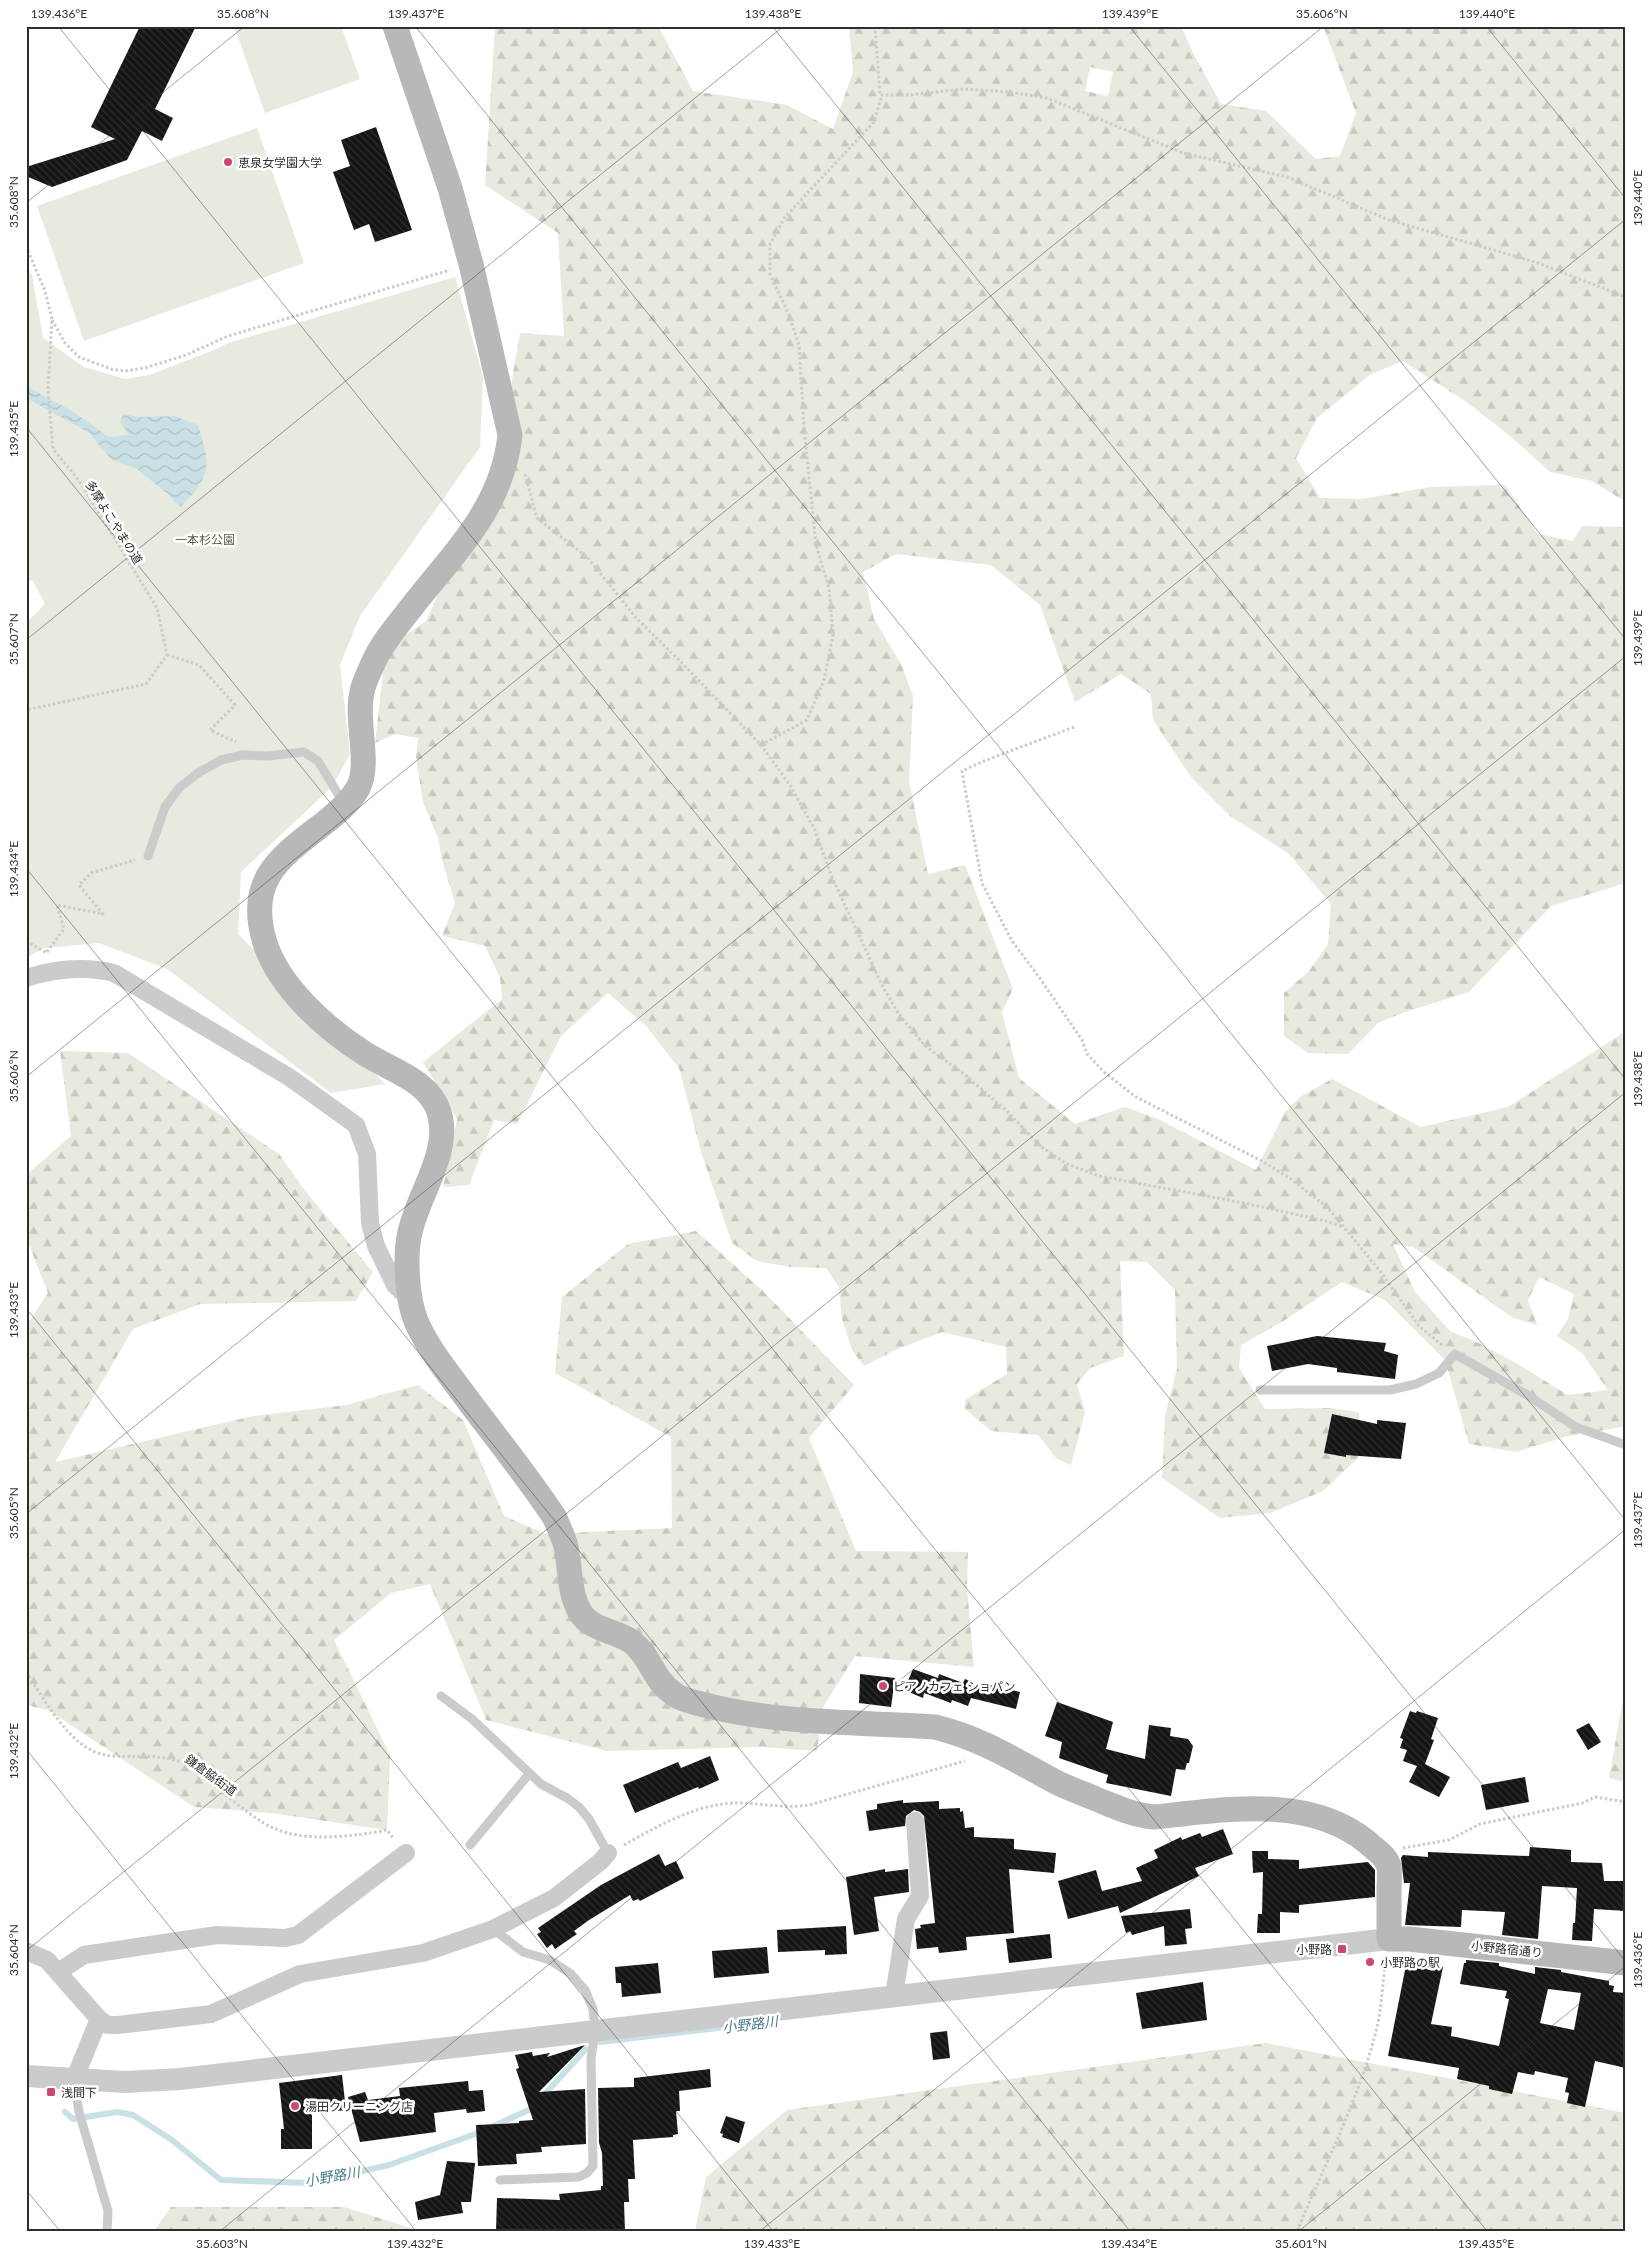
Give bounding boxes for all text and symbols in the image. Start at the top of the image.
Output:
text: 139.436°E [31,6,87,21]
text: 35.608°N [217,6,269,21]
text: 139.437°E [388,6,444,21]
text: 139.438°E [745,6,801,21]
text: 139.439°E [1102,6,1158,21]
text: 35.606°N [1296,6,1348,21]
text: 139.440°E [1459,6,1515,21]
place label: 恵泉女学園大学 [238,155,322,170]
marker: 恵泉女学園大学 [222,156,234,168]
text: 139.440°E [1630,170,1645,226]
text: 35.608°N [6,176,21,228]
text: 139.435°E [6,401,21,457]
street label: 多摩よこやまの道 [82,477,146,567]
park label: 一本杉公園 [175,532,235,547]
text: 139.439°E [1630,610,1645,666]
text: 35.607°N [6,613,21,665]
text: 139.434°E [6,841,21,897]
text: 35.606°N [6,1050,21,1102]
text: 139.438°E [1630,1051,1645,1107]
text: 139.433°E [6,1282,21,1338]
text: 35.605°N [6,1487,21,1539]
text: 139.437°E [1630,1492,1645,1548]
place label: ピアノカフェ ショパン [893,1679,1016,1694]
marker: ピアノカフェ ショパン [877,1680,889,1692]
text: 139.432°E [6,1723,21,1779]
street label: 鎌倉脇街道 [182,1751,240,1799]
text: 35.604°N [6,1924,21,1976]
text: 139.436°E [1630,1932,1645,1988]
street label: 小野路宿通り [1470,1938,1544,1960]
place label: 小野路 [1296,1942,1332,1957]
marker: 小野路 [1336,1943,1348,1955]
place label: 小野路の駅 [1380,1955,1440,1970]
marker: 小野路の駅 [1364,1956,1376,1968]
water label: 小野路川 [721,2012,781,2036]
place label: 浅間下 [61,2085,97,2100]
marker: 浅間下 [45,2086,57,2098]
place label: 湯田クリーニング店 [305,2099,413,2114]
marker: 湯田クリーニング店 [289,2100,301,2112]
water label: 小野路川 [303,2162,363,2189]
text: 35.603°N [196,2236,248,2251]
text: 139.432°E [387,2236,443,2251]
text: 139.433°E [744,2236,800,2251]
text: 139.434°E [1101,2236,1157,2251]
text: 35.601°N [1275,2236,1327,2251]
text: 139.435°E [1458,2236,1514,2251]

